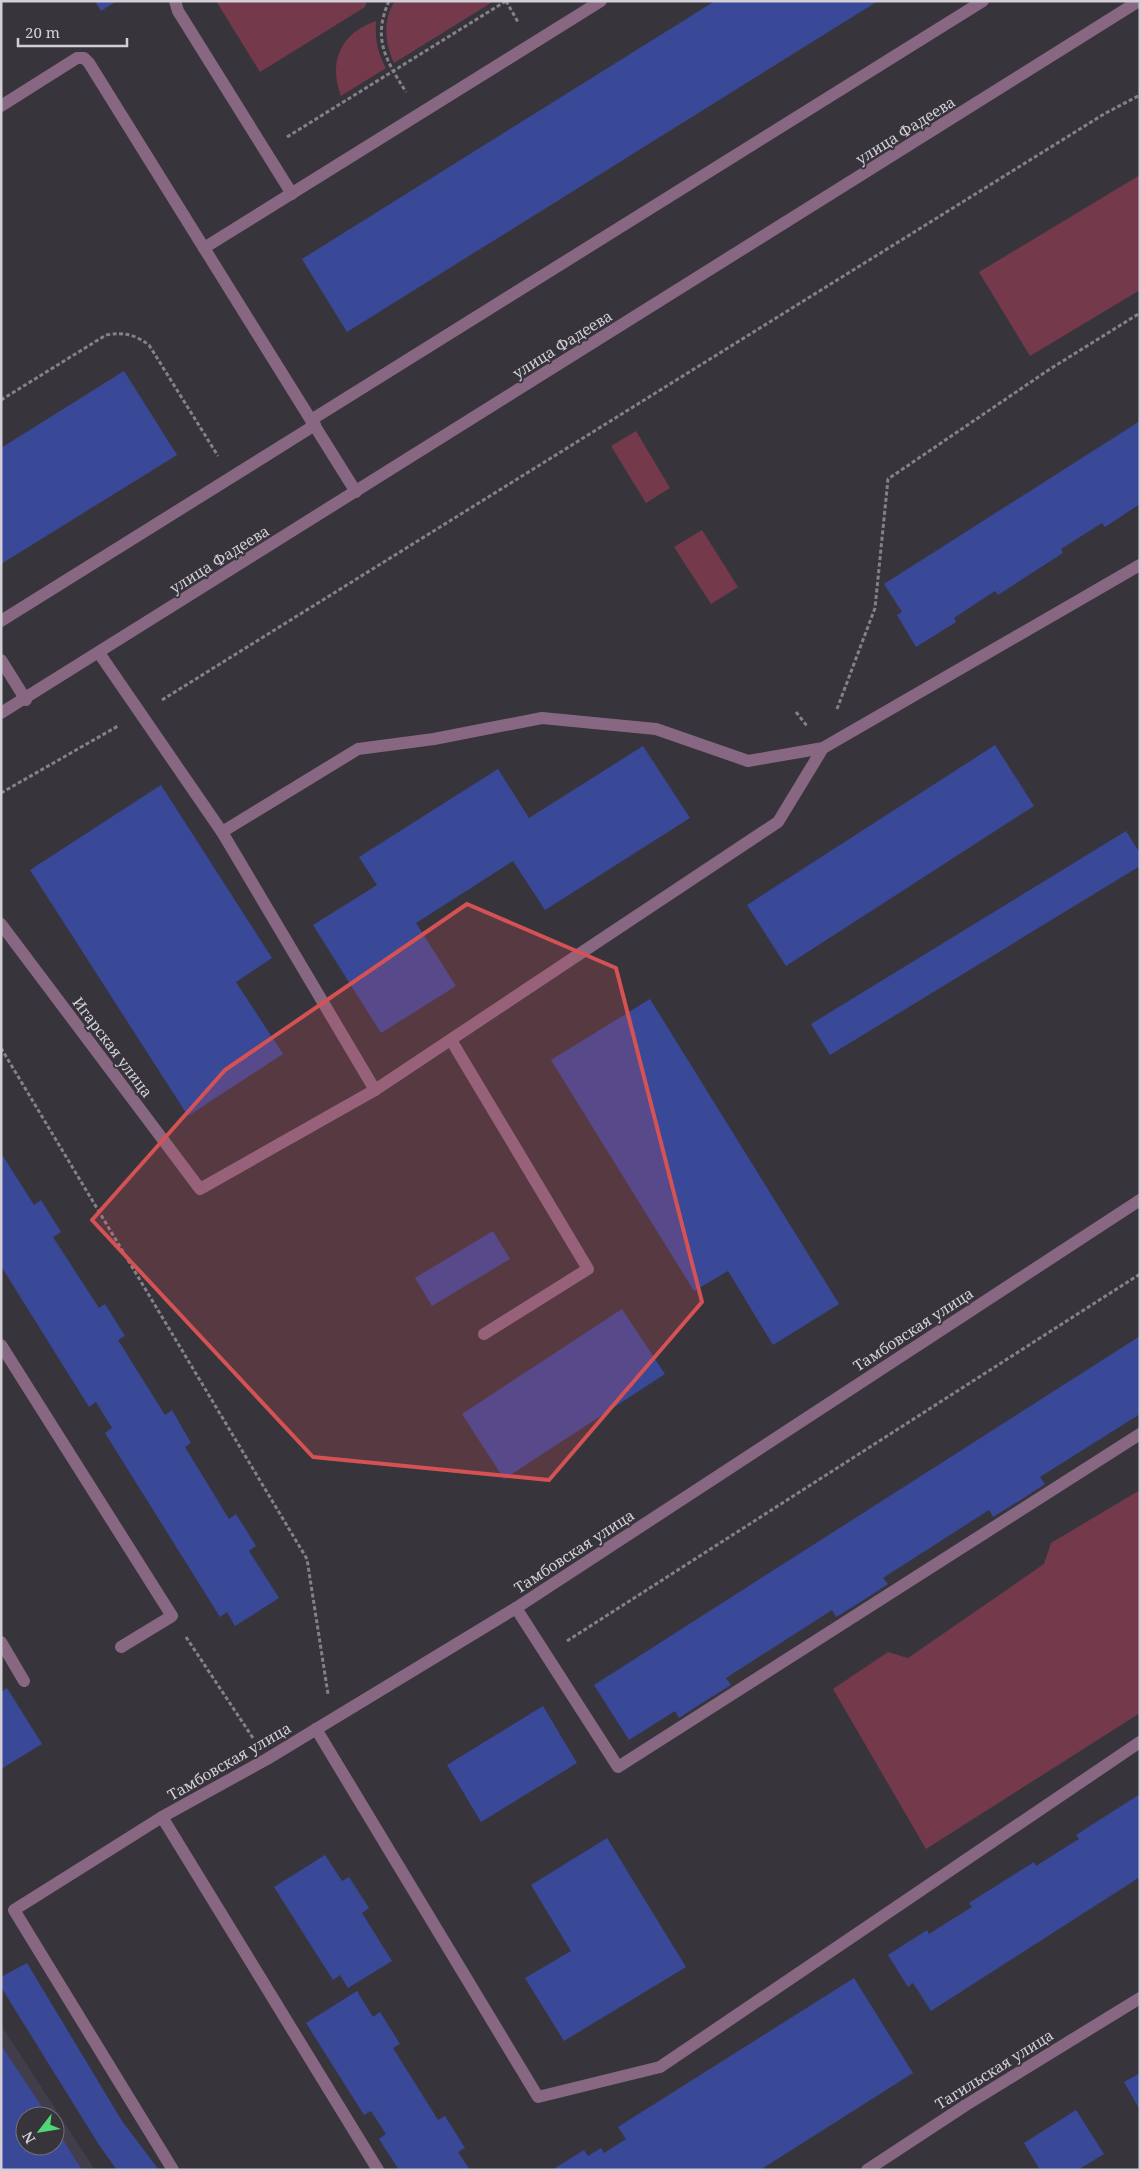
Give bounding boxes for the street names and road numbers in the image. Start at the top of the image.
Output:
street label: улица Фадеева [851,91,959,169]
street label: улица Фадеева [508,305,616,383]
street label: улица Фадеева [165,520,273,598]
street label: Игарская улица [69,993,157,1101]
street label: Тамбовская улица [849,1283,977,1375]
street label: Тамбовская улица [510,1505,638,1597]
street label: Тамбовская улица [164,1717,294,1805]
street label: Тагильская улица [931,2024,1057,2114]

